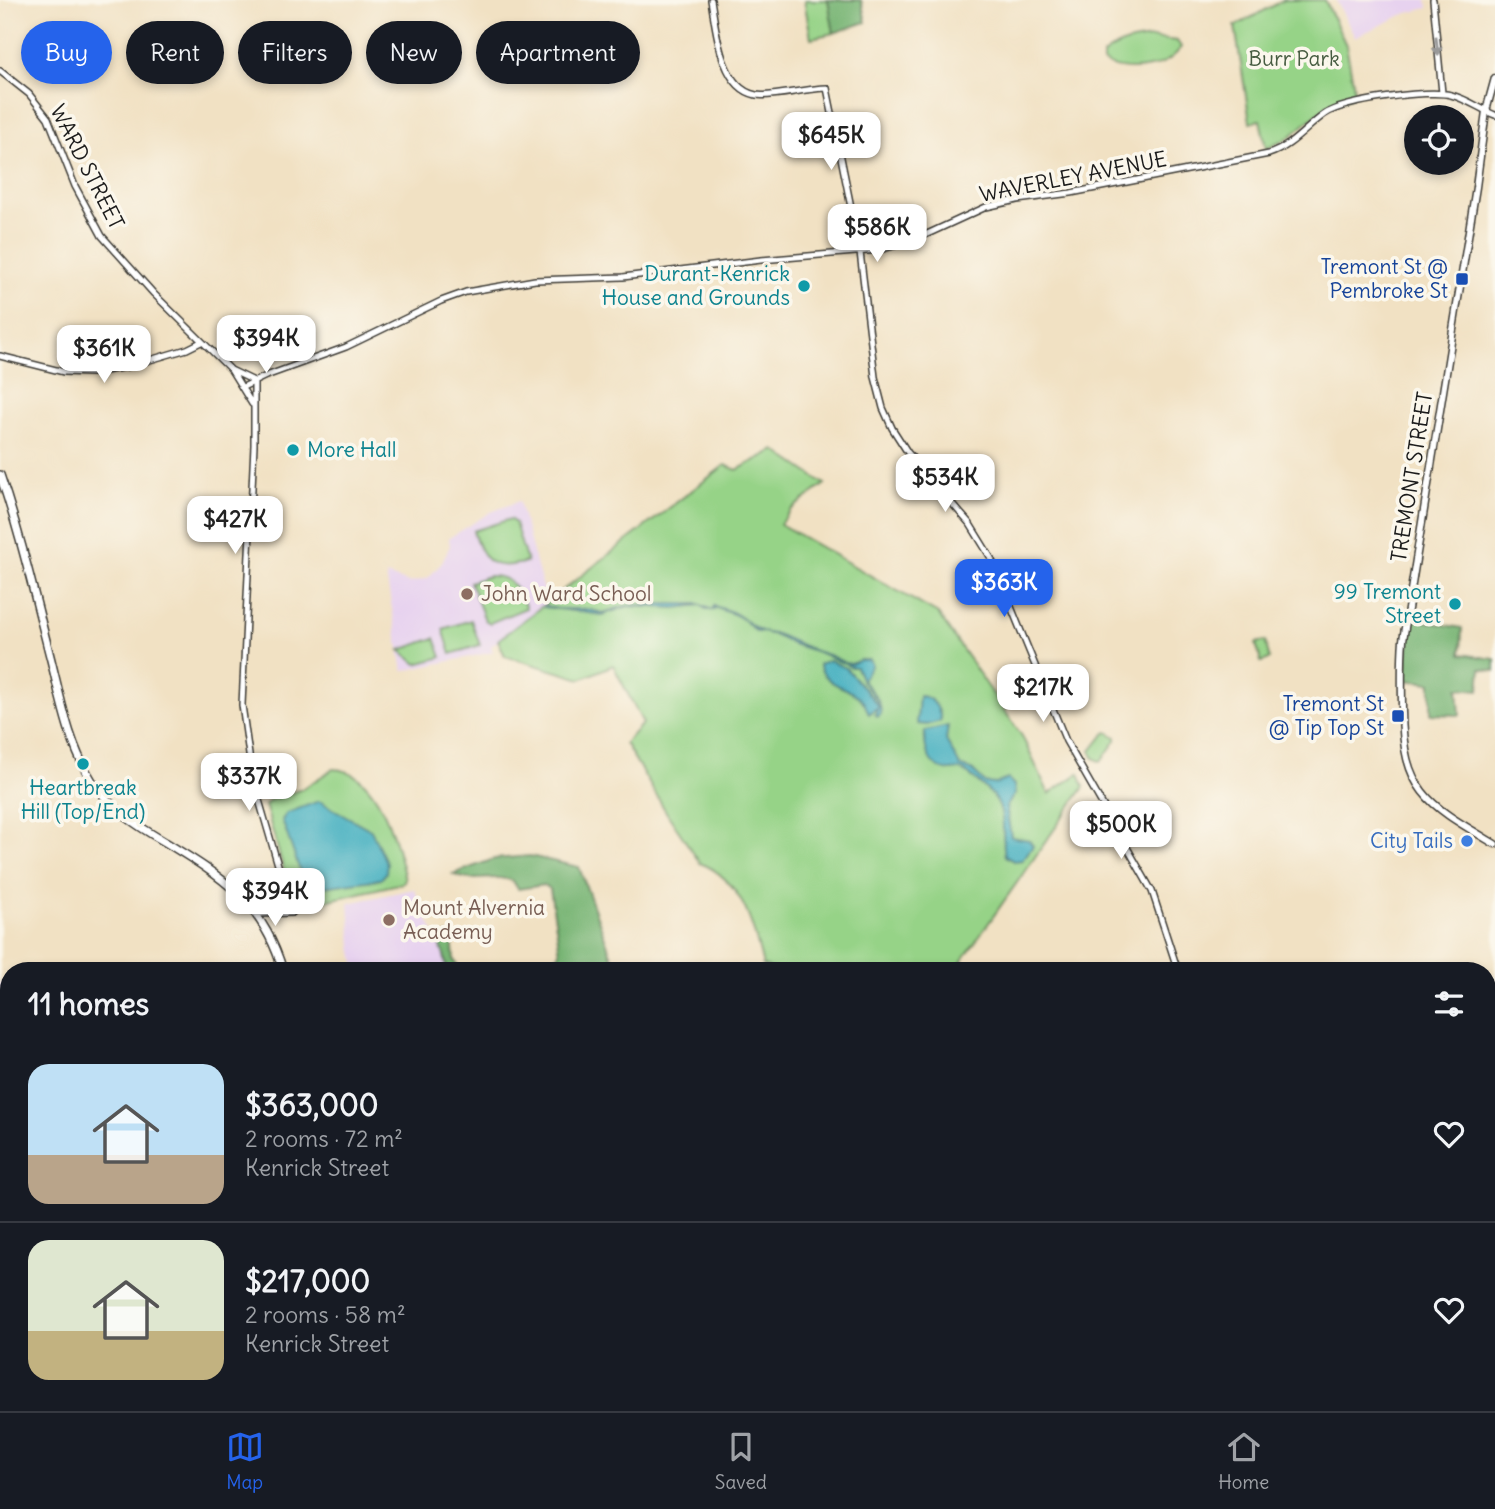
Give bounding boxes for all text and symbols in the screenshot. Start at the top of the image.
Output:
chip: Buy [21,21,112,84]
chip: Rent [126,21,224,84]
chip: Filters [238,21,352,84]
chip: New [366,21,462,84]
chip: Apartment [476,21,640,84]
one-way arrow [1431,36,1442,58]
park label: Burr Park [1248,45,1340,72]
street label: WARD STREET [44,100,131,234]
map controls [1404,105,1474,175]
button: locate [1404,105,1474,175]
pin: $645K [782,113,880,172]
text: $645K [798,120,864,149]
street label: WAVERLEY AVENUE [977,145,1169,208]
pin: $586K [828,204,926,264]
text: $586K [844,212,910,241]
place label: Tremont St @ Pembroke St [1320,253,1448,304]
place label: Durant-Kenrick House and Grounds [602,260,790,311]
marker: Tremont St @ Pembroke St [1454,271,1470,287]
marker: Durant-Kenrick House and Grounds [796,278,812,294]
pin: $394K [217,316,315,375]
text: $394K [233,323,299,352]
pin: $361K [55,326,153,385]
text: $361K [73,333,135,362]
street label: TREMONT STREET [1385,390,1438,564]
place label: More Hall [307,436,396,463]
marker: More Hall [285,442,301,458]
pin: $534K [896,454,994,514]
text: $534K [912,462,978,491]
pin: $427K [186,496,284,556]
text: $427K [203,504,267,533]
pin: $363K [955,560,1053,619]
text: $363K [971,567,1037,596]
place label: 99 Tremont Street [1334,578,1441,629]
place label: John Ward School [481,580,652,607]
marker: John Ward School [459,586,475,602]
marker: 99 Tremont Street [1447,596,1463,612]
pin: $217K [994,664,1092,724]
text: $217K [1013,672,1073,701]
place label: Tremont St @ Tip Top St [1269,690,1384,741]
marker: Tremont St @ Tip Top St [1390,708,1406,724]
pin: $337K [200,754,298,813]
marker: Heartbreak Hill (Top/End) [75,756,91,772]
text: $337K [217,761,281,790]
place label: Heartbreak Hill (Top/End) [21,774,145,825]
pin: $500K [1072,802,1170,861]
text: $500K [1086,809,1156,838]
place label: City Tails [1370,827,1453,854]
marker: City Tails [1459,833,1475,849]
pin: $394K [226,869,324,928]
text: $394K [242,876,308,905]
place label: Mount Alvernia Academy [403,894,545,945]
marker: Mount Alvernia Academy [381,912,397,928]
text: 11 homes [28,985,149,1023]
icon: filters [1430,985,1468,1023]
text: $363,000 [245,1086,379,1124]
icon: home [84,1092,168,1176]
icon: heart [1430,1115,1468,1153]
text: 2 rooms · 72 m² [245,1124,403,1153]
text: Kenrick Street [245,1153,389,1182]
text: $217,000 [245,1262,370,1300]
icon: home [84,1268,168,1352]
icon: heart [1430,1291,1468,1329]
text: 2 rooms · 58 m² [245,1300,406,1329]
text: Kenrick Street [245,1329,389,1358]
tab: Map [226,1428,264,1494]
tab: Saved [715,1428,767,1494]
tab: Home [1218,1428,1269,1494]

